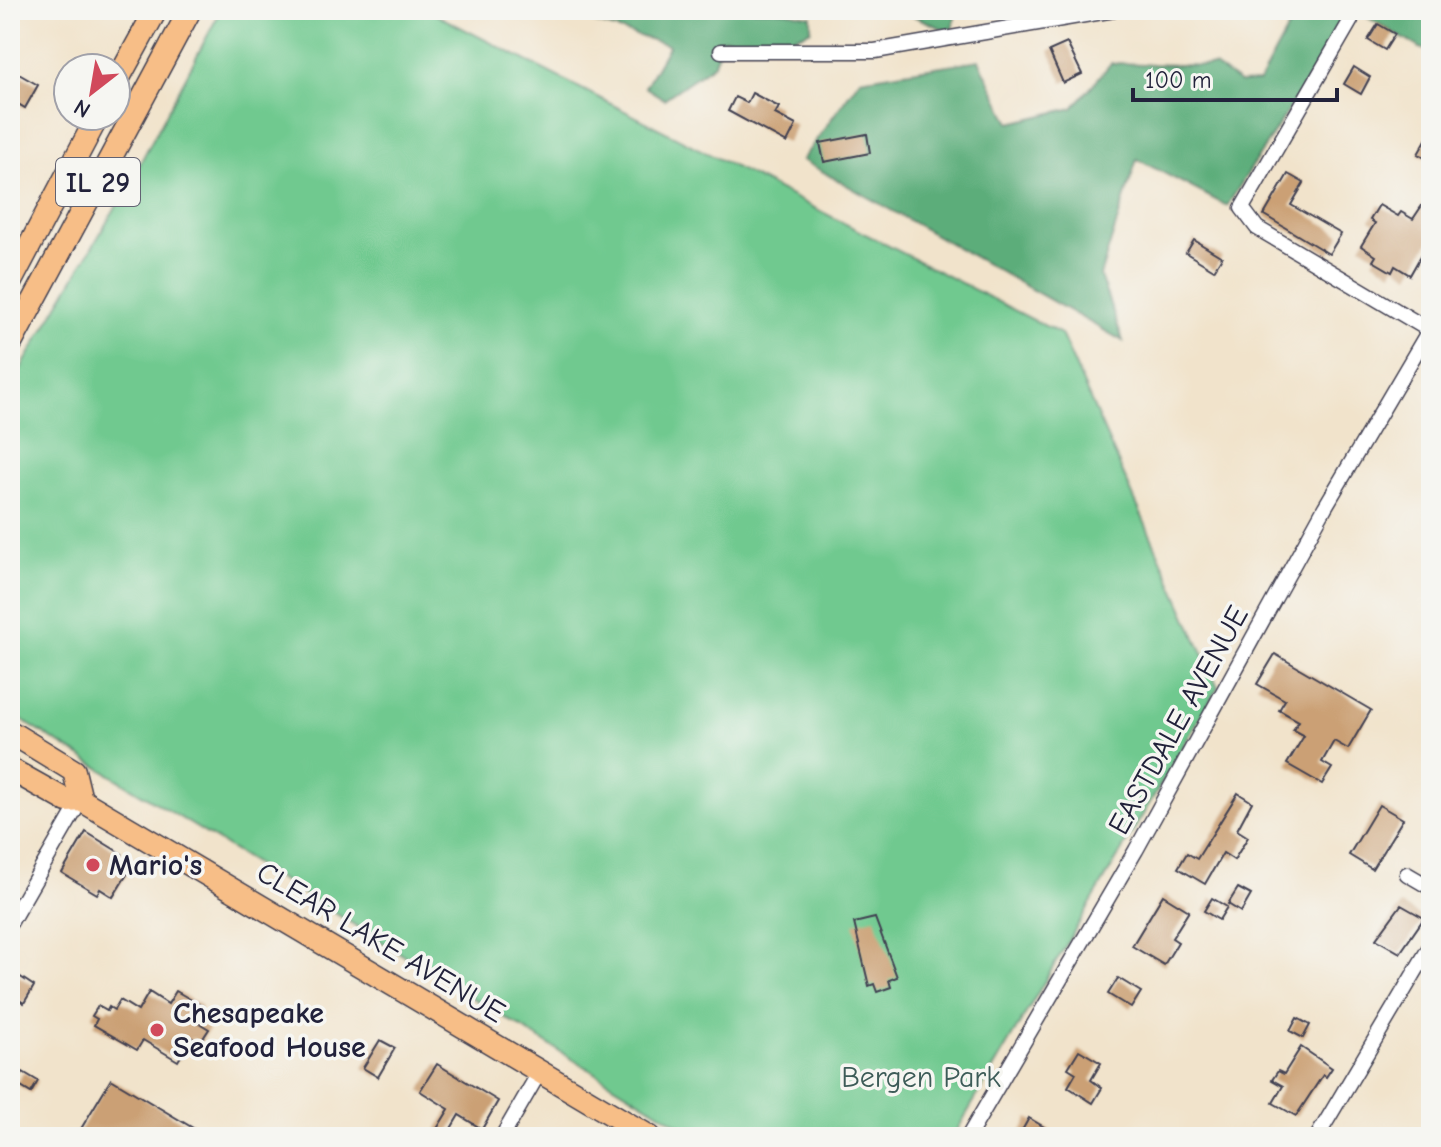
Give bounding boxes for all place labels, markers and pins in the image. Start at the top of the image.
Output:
place label: Mario's [109,848,202,883]
marker: Mario's [84,856,102,874]
place label: Chesapeake Seafood House [173,996,366,1065]
marker: Chesapeake Seafood House [148,1021,166,1039]

